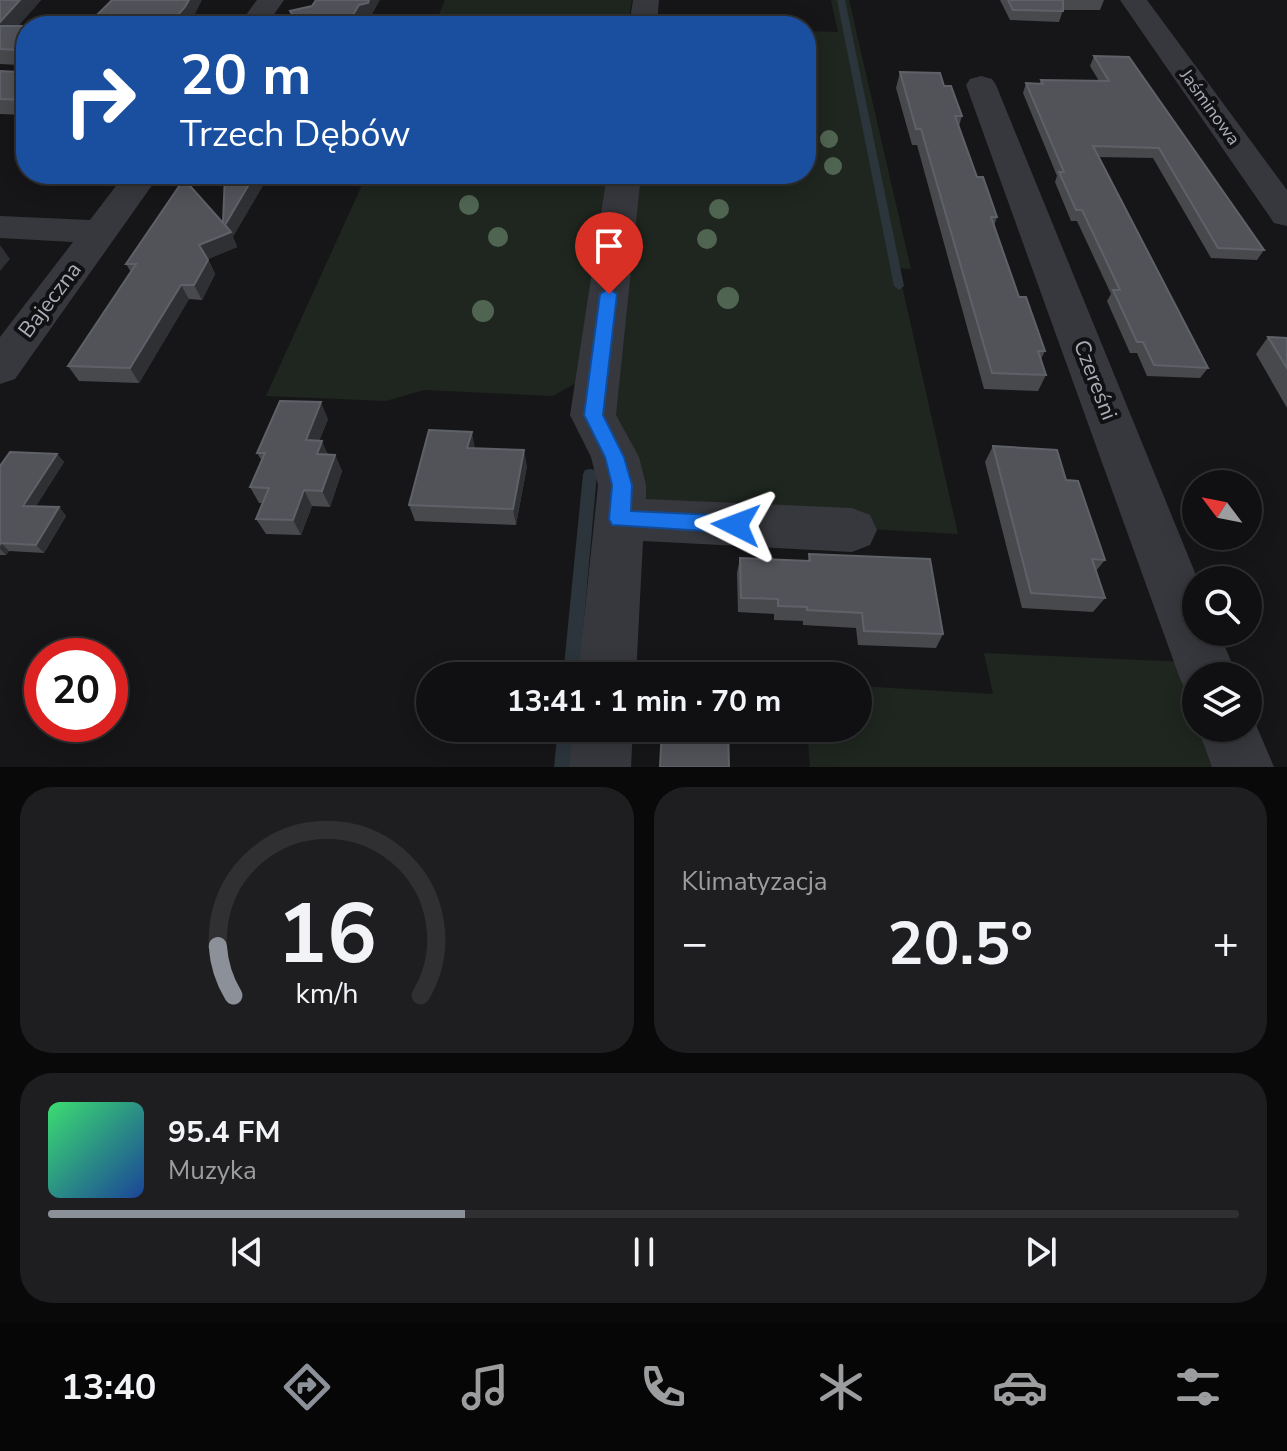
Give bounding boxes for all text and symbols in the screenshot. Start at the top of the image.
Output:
text: 20 m [180,37,311,114]
icon: right [48,48,152,152]
street label: Jaśminowa [1174,63,1246,150]
text: Trzech Dębów [180,110,411,159]
pin [575,212,643,294]
icon: arrive [587,224,631,268]
street label: Bajeczna [12,256,88,344]
street label: Czereśni [1066,336,1124,424]
north arrow [1182,470,1262,550]
map controls [1182,470,1262,742]
position arrow [694,483,778,567]
button: search [1182,566,1262,646]
speed limit sign: 20 [24,638,128,742]
button: layers [1182,662,1262,742]
text: 13:41 · 1 min · 70 m [507,681,781,722]
text: Klimatyzacja [682,864,828,899]
text: 16 [277,878,377,991]
text: 20.5° [887,903,1033,985]
text: − [682,914,708,974]
text: + [1213,914,1239,974]
text: km/h [295,974,358,1013]
text: 95.4 FM [168,1112,280,1153]
text: Muzyka [168,1153,257,1188]
icon: previous [225,1230,269,1274]
icon: pause [622,1230,666,1274]
icon: next [1019,1230,1063,1274]
icon: directions [279,1359,335,1415]
icon: music [457,1359,513,1415]
icon: phone [635,1359,691,1415]
icon: climate [813,1359,869,1415]
icon: car [992,1359,1048,1415]
icon: filters [1170,1359,1226,1415]
text: 13:40 [61,1363,156,1412]

